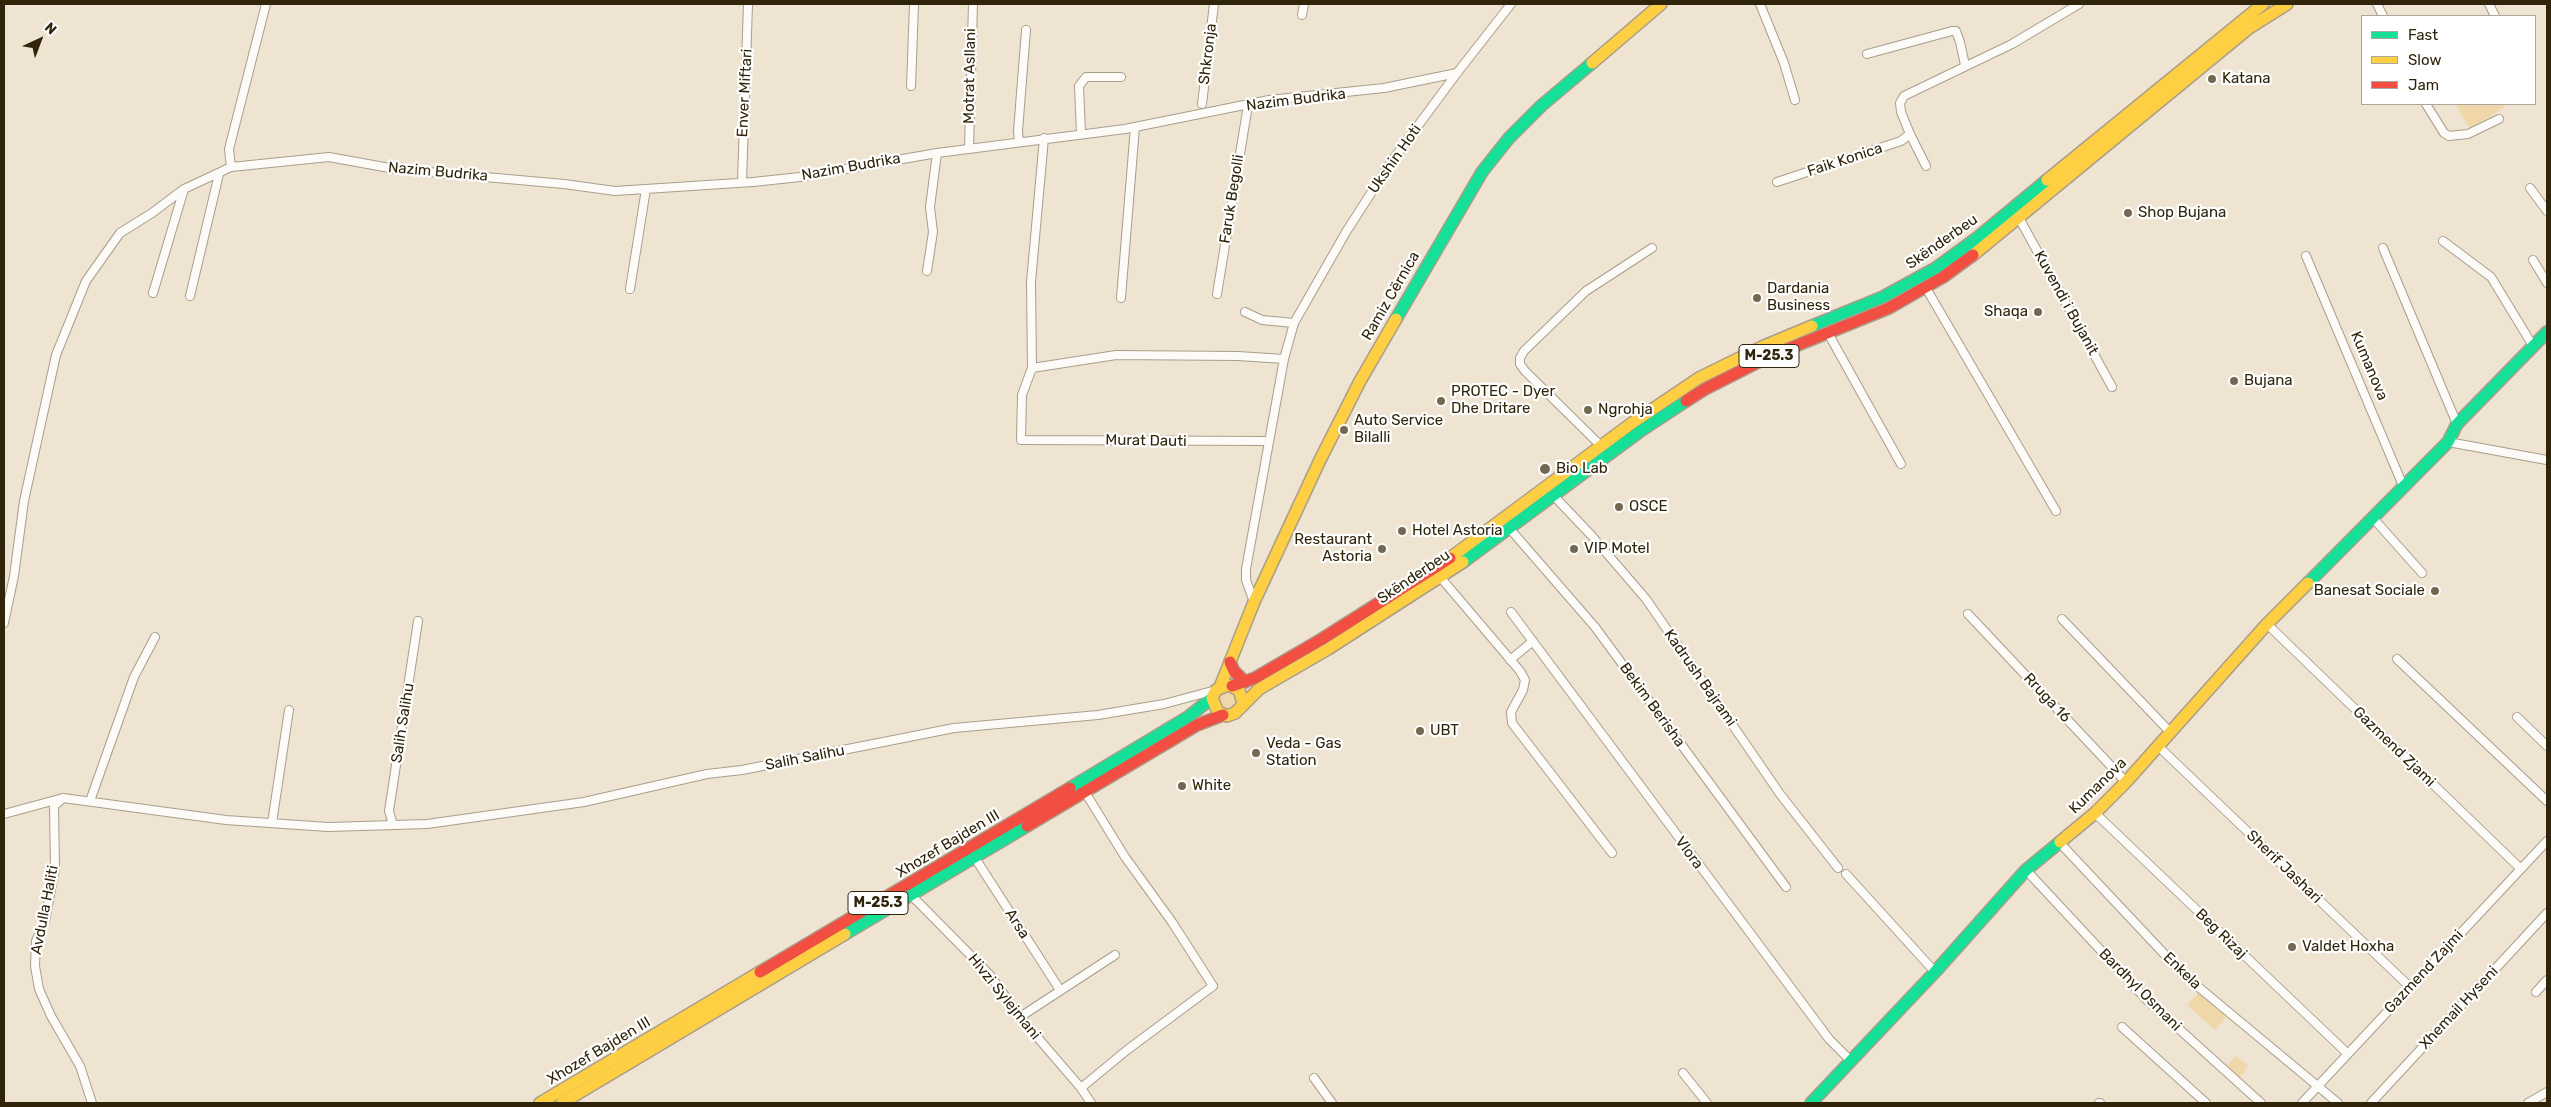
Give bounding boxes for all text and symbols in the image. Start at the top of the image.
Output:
north arrow [15,15,65,65]
legend [2361,15,2536,105]
text: N [41,19,60,38]
street label: Shkronja [1195,22,1221,86]
text: Fast [2408,26,2438,44]
street label: Motrat Asllani [960,28,980,124]
street label: Enver Miftari [734,48,756,138]
text: Slow [2408,51,2441,69]
place label: Katana [2222,70,2271,88]
marker: Katana [2206,73,2218,85]
text: Jam [2408,76,2439,94]
street label: Nazim Budrika [1245,85,1347,115]
street label: Ukshin Hoti [1365,121,1425,197]
street label: Faik Konica [1805,139,1885,181]
street label: Nazim Budrika [800,149,902,185]
street label: Faruk Begolli [1216,153,1248,245]
street label: Nazim Budrika [387,159,489,185]
place label: Shop Bujana [2138,204,2226,222]
marker: Shop Bujana [2122,207,2134,219]
street label: Skënderbeu [1903,211,1981,273]
street label: Ramiz Cërnica [1358,248,1424,344]
street label: Kuvendi i Bujanit [2030,248,2102,358]
place label: Dardania Business [1767,280,1830,315]
marker: Dardania Business [1751,292,1763,304]
place label: Shaqa [1984,303,2028,321]
marker: Shaqa [2032,306,2044,318]
street label: Kumanova [2346,329,2392,403]
road number: M-25.3 [1739,344,1799,368]
place label: Bujana [2244,372,2293,390]
marker: Bujana [2228,375,2240,387]
place label: PROTEC - Dyer Dhe Dritare [1451,383,1555,418]
marker: PROTEC - Dyer Dhe Dritare [1435,395,1447,407]
place label: Ngrohja [1598,401,1653,419]
marker: Ngrohja [1582,404,1594,416]
place label: Auto Service Bilalli [1354,412,1443,447]
marker: Auto Service Bilalli [1338,424,1350,436]
street label: Murat Dauti [1105,431,1187,451]
place label: Bio Lab [1556,460,1608,478]
marker: Bio Lab [1538,462,1552,476]
place label: OSCE [1629,498,1668,516]
marker: OSCE [1613,501,1625,513]
place label: Hotel Astoria [1412,522,1503,540]
marker: Hotel Astoria [1396,525,1408,537]
place label: Restaurant Astoria [1294,531,1372,566]
place label: VIP Motel [1584,540,1650,558]
marker: Restaurant Astoria [1376,543,1388,555]
marker: VIP Motel [1568,543,1580,555]
street label: Skënderbeu [1374,546,1454,608]
place label: Banesat Sociale [2314,582,2425,600]
marker: Banesat Sociale [2429,585,2441,597]
street label: Kadrush Bajrami [1660,626,1740,730]
street label: Bekim Berisha [1615,659,1689,751]
street label: Rruga 16 [2020,670,2074,726]
street label: Salih Salihu [388,682,418,764]
street label: Gazmend Zjami [2349,703,2439,791]
place label: UBT [1430,722,1459,740]
marker: UBT [1414,725,1426,737]
place label: Veda - Gas Station [1266,735,1341,770]
street label: Salih Salihu [764,741,846,775]
marker: Veda - Gas Station [1250,747,1262,759]
street label: Kumanova [2065,754,2131,818]
place label: White [1192,777,1231,795]
marker: White [1176,780,1188,792]
street label: Xhozef Bajden III [893,806,1003,882]
street label: Sherif Jashari [2243,827,2325,907]
street label: Vlora [1671,833,1707,873]
street label: Avdulla Haliti [28,864,62,956]
road number: M-25.3 [848,891,908,914]
street label: Beg Rizaj [2192,905,2250,963]
street label: Arsa [1001,906,1033,942]
street label: Gazmend Zajmi [2381,926,2467,1018]
place label: Valdet Hoxha [2302,938,2394,956]
marker: Valdet Hoxha [2286,941,2298,953]
street label: Bardhyl Osmani [2095,945,2185,1035]
street label: Enkela [2159,949,2205,993]
street label: Hivzi Sylejmani [964,950,1044,1044]
street label: Xhemail Hyseni [2416,963,2502,1053]
street label: Xhozef Bajden III [544,1013,654,1089]

